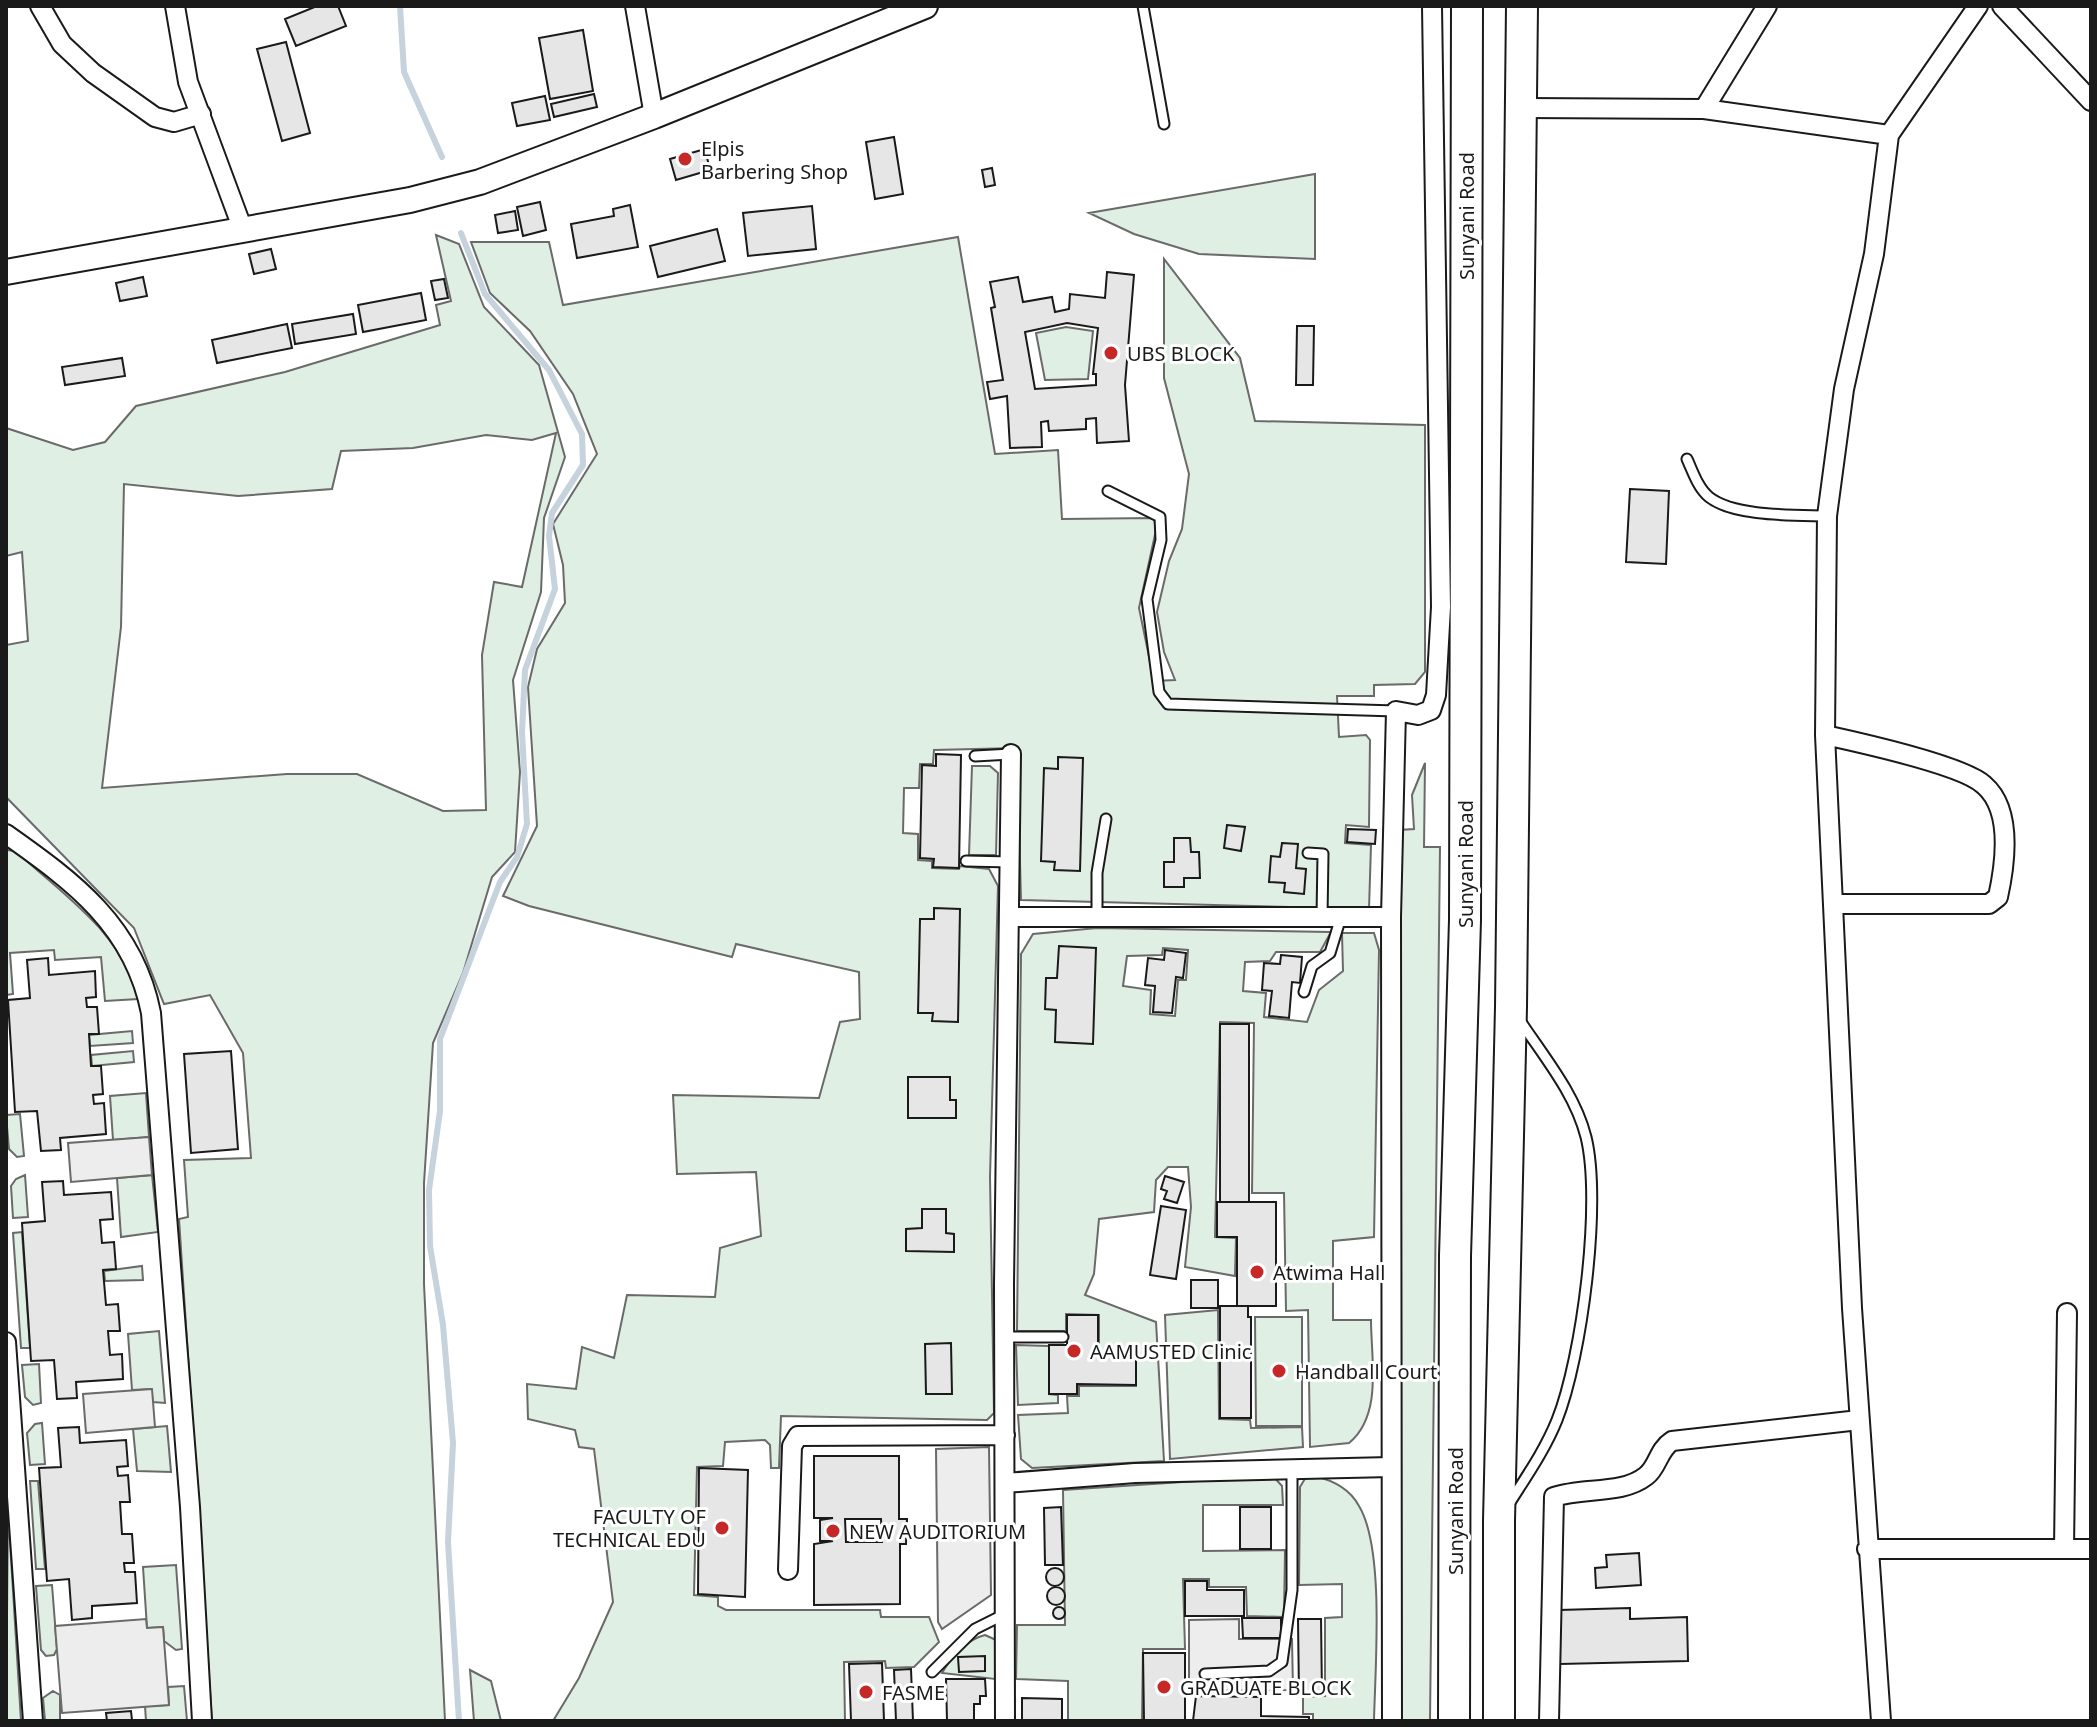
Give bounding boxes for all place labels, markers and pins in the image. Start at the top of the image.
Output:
place label: Elpis Barbering Shop [701,135,848,185]
marker: Elpis Barbering Shop [676,150,694,168]
place label: UBS BLOCK [1127,340,1235,367]
marker: UBS BLOCK [1102,344,1120,362]
place label: Atwima Hall [1273,1259,1385,1286]
marker: Atwima Hall [1248,1263,1266,1281]
place label: AAMUSTED Clinic [1090,1338,1251,1365]
marker: AAMUSTED Clinic [1065,1342,1083,1360]
place label: Handball Court [1295,1358,1437,1385]
marker: Handball Court [1270,1362,1288,1380]
place label: FACULTY OF TECHNICAL EDU [553,1503,706,1553]
place label: NEW AUDITORIUM [849,1518,1026,1545]
marker: FACULTY OF TECHNICAL EDU [713,1519,731,1537]
marker: NEW AUDITORIUM [824,1522,842,1540]
place label: GRADUATE BLOCK [1180,1674,1352,1701]
marker: GRADUATE BLOCK [1155,1678,1173,1696]
place label: FASME [882,1679,945,1706]
marker: FASME [857,1683,875,1701]

